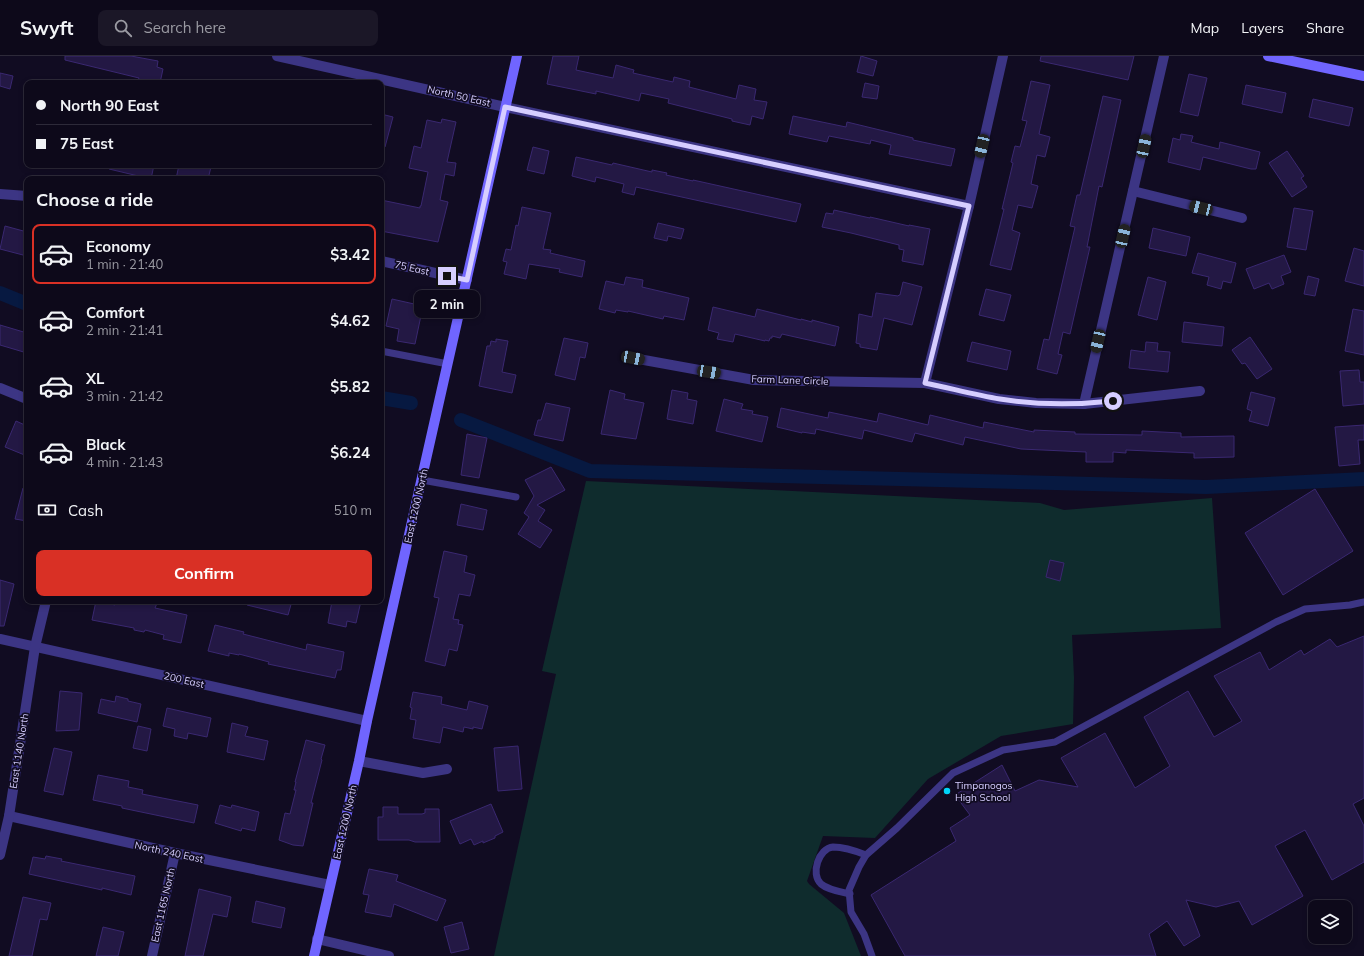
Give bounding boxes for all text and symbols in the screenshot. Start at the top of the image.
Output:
search box [98,10,378,46]
text: Swyft [20,16,74,40]
icon: search [112,17,134,39]
text: Search here [144,18,226,37]
text: Map [1190,19,1219,37]
text: Layers [1241,19,1284,37]
text: Share [1306,19,1344,37]
street label: North 50 East [426,82,492,110]
text: North 90 East [60,96,159,115]
car [973,133,991,159]
car [1136,133,1152,159]
text: 75 East [60,134,113,153]
text: Choose a ride [36,188,153,211]
car [1188,199,1214,217]
car [1114,223,1132,249]
icon: car [38,236,74,272]
text: Economy [86,237,151,256]
text: $3.42 [330,245,370,264]
text: 1 min · 21:40 [86,256,163,272]
street label: 75 East [394,258,431,278]
route end [438,267,456,285]
callout: 2 min [414,290,480,318]
text: 2 min [430,296,464,312]
icon: car [38,302,74,338]
text: Comfort [86,303,144,322]
text: $4.62 [330,311,370,330]
text: 2 min · 21:41 [86,322,163,338]
car [1089,328,1107,354]
car [620,350,646,366]
car [696,364,722,380]
icon: car [38,368,74,404]
text: XL [86,369,104,388]
street label: Farm Lane Circle [751,372,829,388]
text: $5.82 [330,377,370,396]
text: 3 min · 21:42 [86,388,163,404]
route start [1104,392,1122,410]
icon: car [38,434,74,470]
text: Black [86,435,125,454]
text: $6.24 [330,443,370,462]
text: 4 min · 21:43 [86,454,163,470]
street label: East 1200 North [401,467,431,544]
icon: cash [36,499,58,521]
text: Cash [68,501,103,520]
text: 510 m [334,502,372,518]
button: Confirm [36,550,372,596]
street label: 200 East [163,669,206,691]
street label: East 1140 North [7,712,31,789]
place label: Timpanogos High School [955,779,1013,804]
street label: East 1200 North [330,783,360,860]
marker: Timpanogos High School [942,786,952,796]
street label: North 240 East [133,838,205,866]
street label: East 1165 North [148,866,178,943]
map controls [1308,900,1352,944]
button: layers [1308,900,1352,944]

